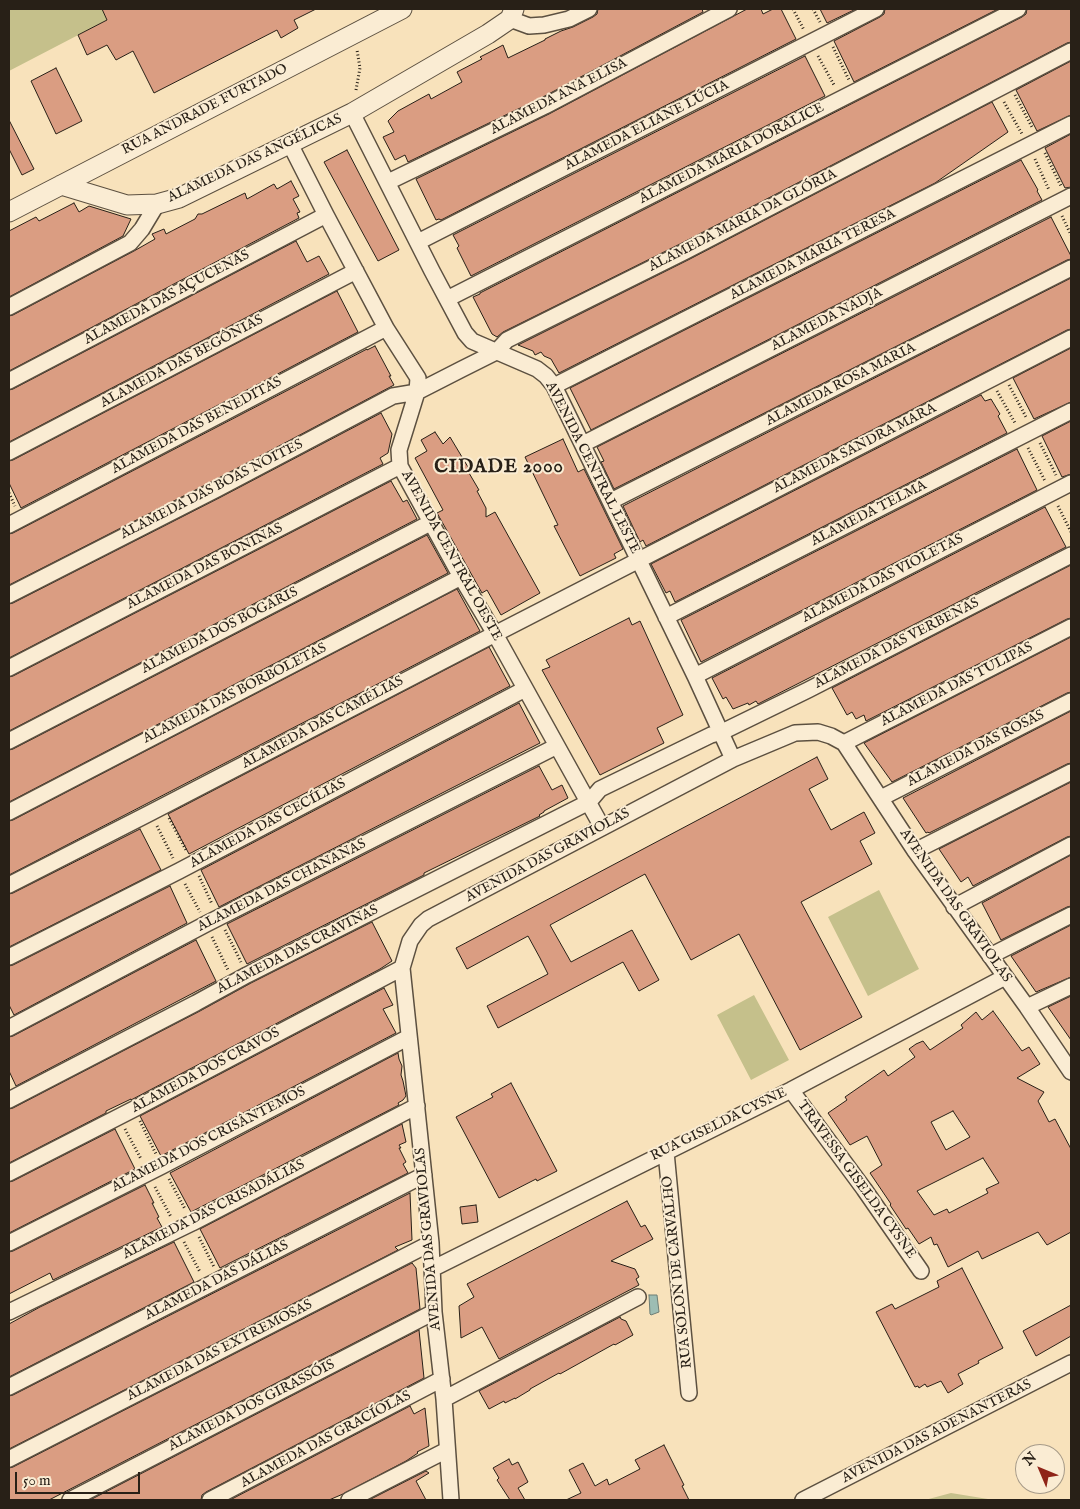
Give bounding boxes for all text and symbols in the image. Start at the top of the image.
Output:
street label: ALAMEDA ANA ELISA [488,55,630,139]
street label: RUA ANDRADE FURTADO [119,61,291,159]
street label: ALAMEDA ELIANE LÚCIA [562,77,732,175]
street label: ALAMEDA MARIA DORALICE [637,100,827,208]
street label: ALAMEDA DAS ANGÉLICAS [165,111,345,207]
street label: ALAMEDA MARIA DA GLÓRIA [646,166,840,276]
street label: ALAMEDA MARIA TERESA [727,206,899,304]
street label: ALAMEDA DAS AÇUCENAS [81,247,253,349]
street label: ALAMEDA NADJA [769,285,885,355]
street label: ALAMEDA DAS BEGÔNIAS [98,312,266,412]
street label: ALAMEDA ROSA MARIA [763,340,919,430]
street label: ALAMEDA DAS BENEDITAS [109,374,285,478]
street label: AVENIDA CENTRAL LESTE [541,379,643,557]
street label: ALAMEDA SANDRA MARA [771,400,939,498]
street label: ALAMEDA DAS BOAS NOITES [118,437,306,543]
district label: CIDADE 2000 [433,457,565,479]
street label: AVENIDA CENTRAL OESTE [397,468,505,644]
street label: ALAMEDA TELMA [808,478,930,550]
street label: ALAMEDA DAS BONINAS [124,520,286,614]
street label: ALAMEDA DAS VIOLETAS [800,531,966,627]
street label: ALAMEDA DOS BOGARIS [139,584,301,678]
street label: ALAMEDA DAS VERBENAS [812,595,982,693]
street label: ALAMEDA DAS TULIPAS [878,639,1036,731]
street label: ALAMEDA DAS BORBOLETAS [140,640,330,748]
street label: ALAMEDA DAS CAMÉLIAS [239,673,407,773]
street label: ALAMEDA DAS ROSAS [905,707,1047,791]
street label: ALAMEDA DAS CECÍLIAS [187,776,349,872]
street label: AVENIDA DAS GRAVIOLAS [463,806,633,906]
street label: AVENIDA DAS GRAVIOLAS [896,826,1014,986]
street label: ALAMEDA DAS CHANANAS [195,836,369,936]
street label: ALAMEDA DAS CRAVINAS [214,902,382,998]
street label: ALAMEDA DOS CRAVOS [129,1025,283,1117]
street label: ALAMEDA DOS CRISÂNTEMOS [109,1084,309,1196]
street label: RUA GISELDA CYSNE [648,1085,790,1165]
street label: TRAVESSA GISELDA CYSNE [793,1098,919,1262]
street label: AVENIDA DAS GRAVIOLAS [413,1147,445,1331]
street label: ALAMEDA DAS CRISADÁLIAS [120,1157,308,1263]
street label: RUA SOLON DE CARVALHO [660,1175,696,1369]
street label: ALAMEDA DAS DÁLIAS [142,1237,292,1325]
street label: ALAMEDA DAS EXTREMOSAS [124,1297,316,1405]
street label: ALAMEDA DOS GIRASSÓIS [166,1357,338,1455]
street label: AVENIDA DAS ADENANTERAS [839,1377,1035,1487]
street label: ALAMEDA DAS GRACÍOLAS [238,1388,414,1492]
north arrow [1015,1444,1065,1494]
scale bar [18,1462,142,1494]
text: 50 m [23,1471,51,1490]

